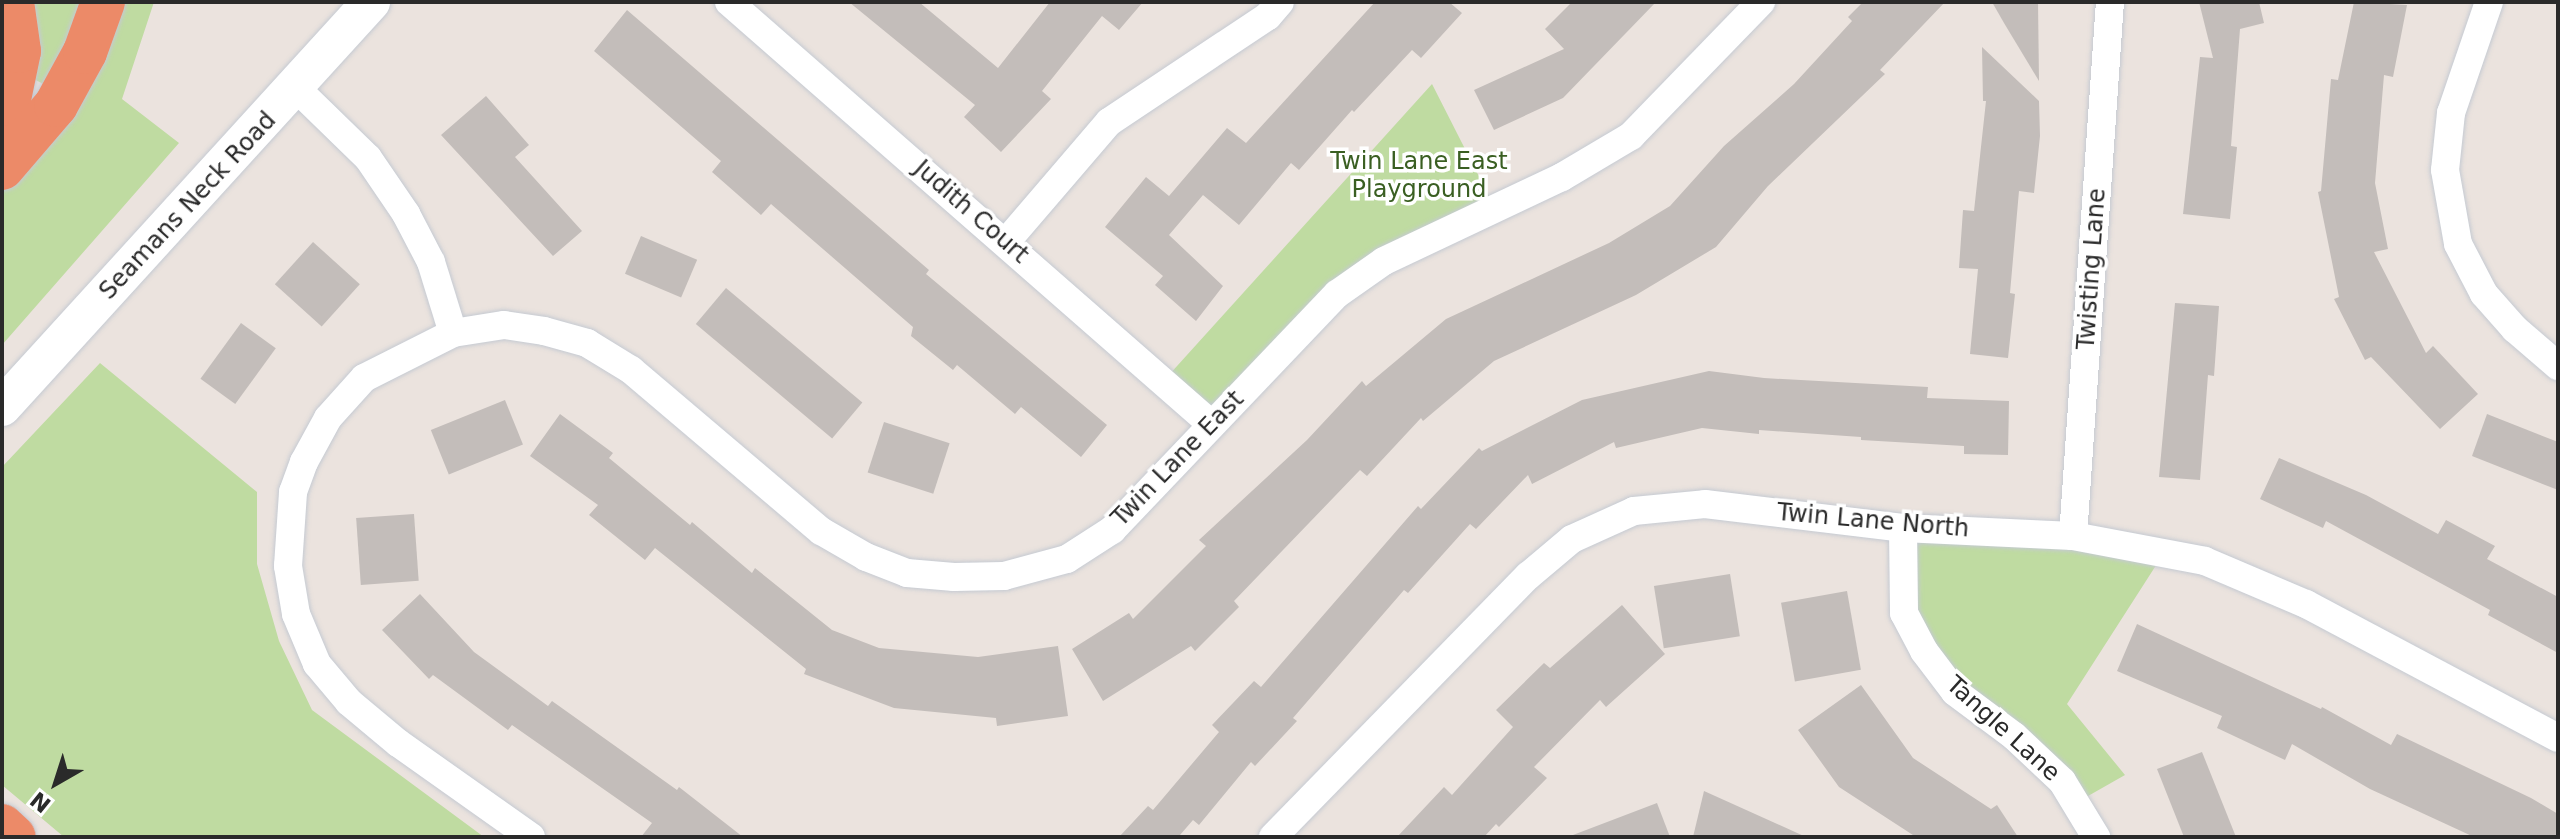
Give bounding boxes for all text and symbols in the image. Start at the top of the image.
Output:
street label: Seamans Neck Road [94,106,282,306]
park label: Twin Lane East Playground [1330,148,1508,204]
street label: Judith Court [908,154,1034,270]
street label: Twisting Lane [2072,187,2112,351]
street label: Twin Lane East [1106,385,1250,533]
street label: Twin Lane North [1776,498,1970,544]
street label: Tangle Lane [1940,670,2066,788]
north arrow [16,743,96,823]
text: N [26,787,56,818]

